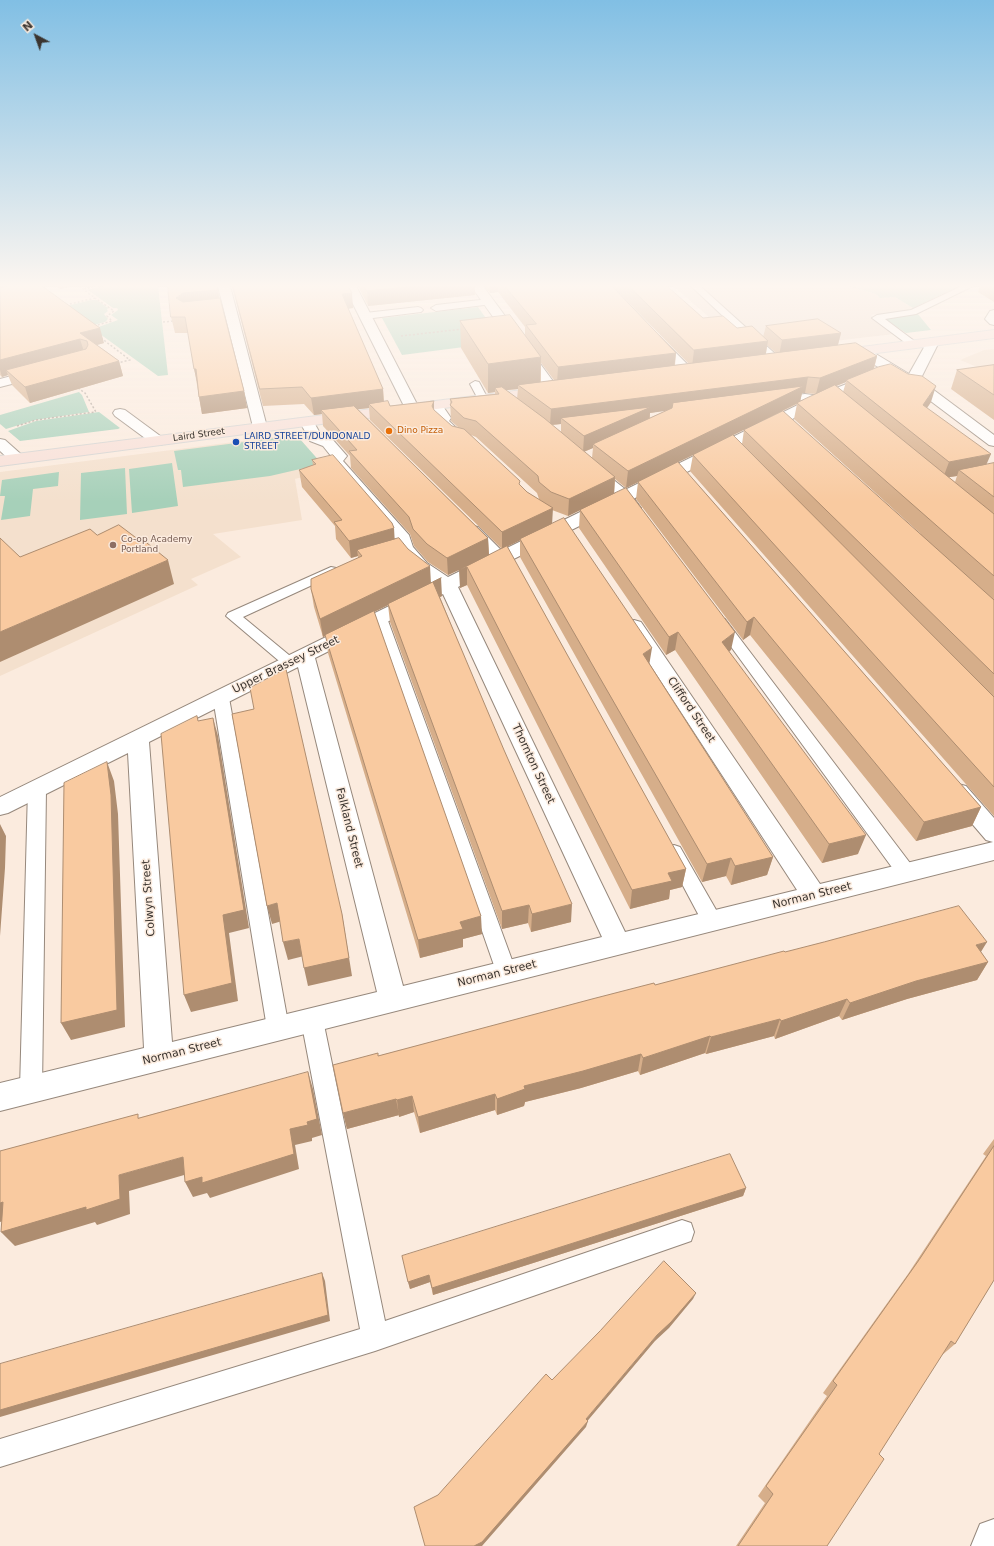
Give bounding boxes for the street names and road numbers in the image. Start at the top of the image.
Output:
street label: Laird Street [172,426,226,444]
street label: Upper Brassey Street [230,633,342,697]
street label: Clifford Street [664,675,718,745]
street label: Thornton Street [509,722,557,806]
street label: Falkland Street [333,787,365,869]
street label: Colwyn Street [140,859,158,937]
street label: Norman Street [771,880,853,912]
street label: Norman Street [456,958,538,990]
street label: Norman Street [141,1036,223,1068]

